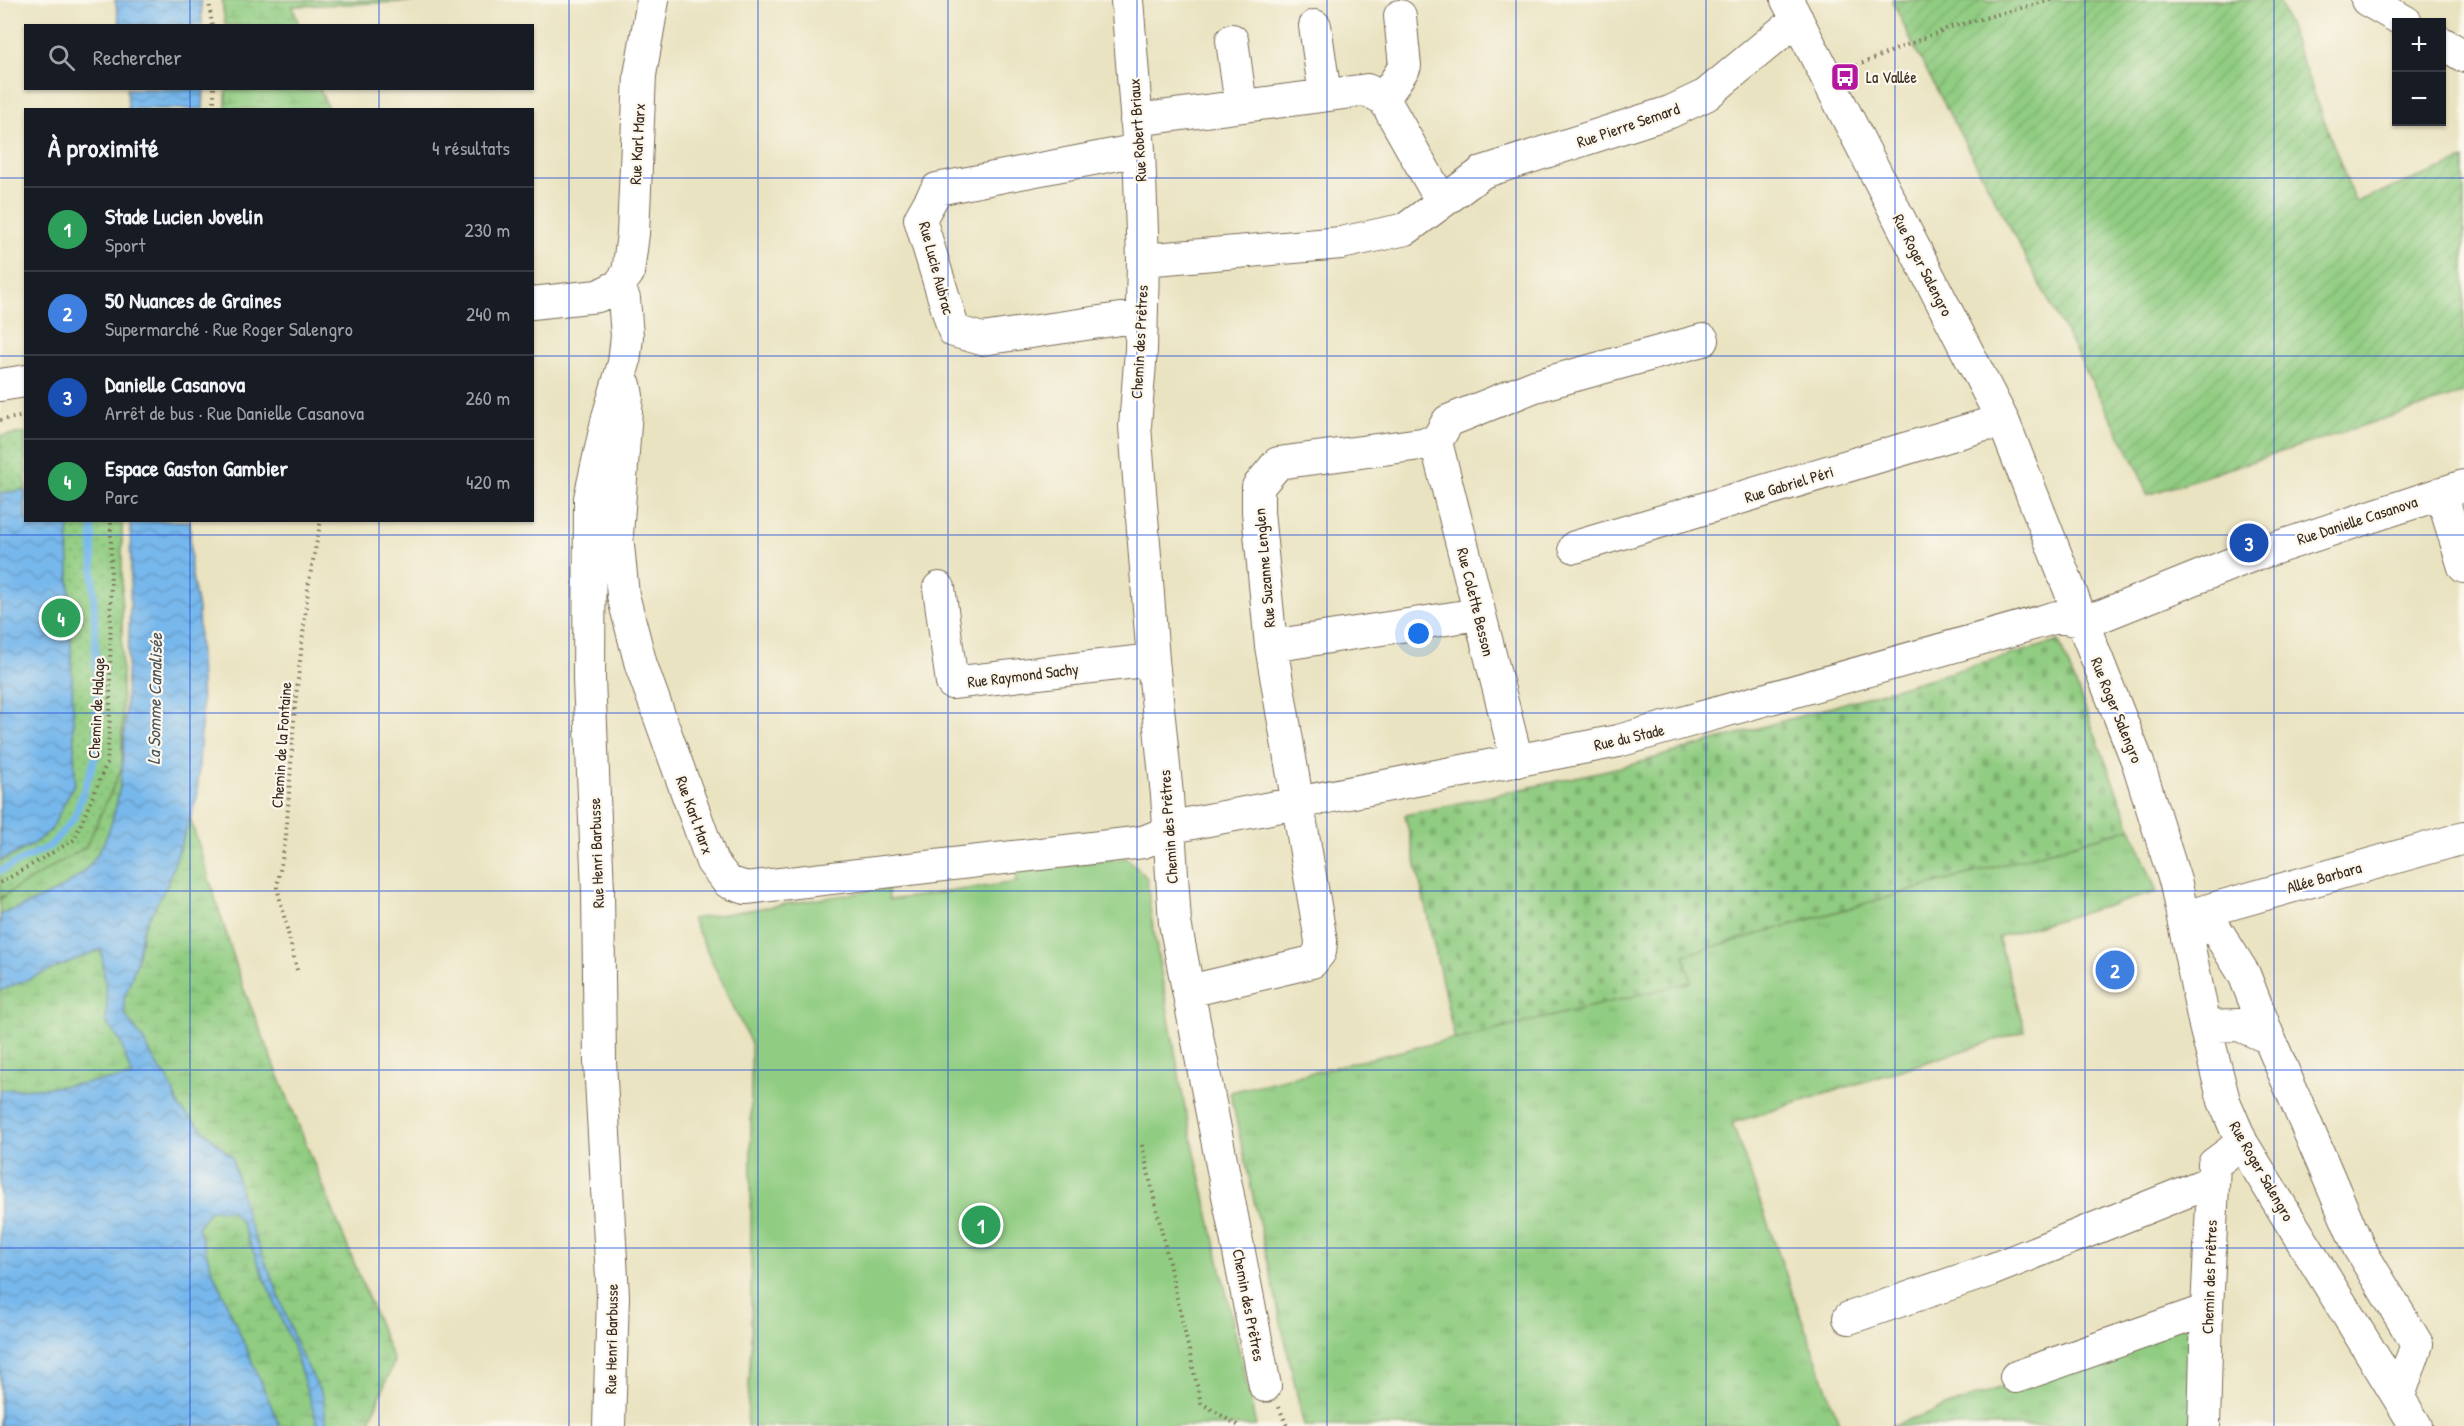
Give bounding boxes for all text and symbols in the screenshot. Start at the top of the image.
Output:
map controls [2392,18,2446,126]
button: + [2392,18,2446,72]
search box [24,24,534,90]
icon: search [45,41,78,74]
text: Rechercher [93,42,182,72]
bus stop icon: La Vallée [1829,61,1861,93]
place label: La Vallée [1866,66,1917,88]
button: − [2392,72,2446,126]
street label: Rue Robert Briaux [1122,78,1152,182]
street label: Rue Pierre Semard [1574,97,1682,153]
street label: Rue Karl Marx [624,103,650,185]
text: À proximité [48,130,159,165]
text: 4 résultats [432,134,510,161]
text: Stade Lucien Jovelin [105,201,263,231]
street label: Rue Roger Salengro [1888,210,1958,320]
text: 1 [64,216,71,243]
text: 230 m [465,216,510,243]
street label: Rue Lucie Aubrac [914,219,960,318]
text: Sport [105,231,145,258]
street label: Chemin des Prêtres [1125,284,1153,400]
text: 50 Nuances de Graines [105,285,281,315]
text: 2 [63,300,72,327]
text: 240 m [466,300,510,327]
text: Supermarché · Rue Roger Salengro [105,315,353,342]
text: Danielle Casanova [105,369,245,399]
text: 3 [63,384,72,411]
text: 260 m [466,384,510,411]
text: Arrêt de bus · Rue Danielle Casanova [105,399,364,426]
text: Espace Gaston Gambier [105,453,288,483]
street label: Rue Gabriel Péri [1742,460,1836,508]
text: 4 [64,468,71,495]
text: 420 m [466,468,510,495]
text: Parc [105,483,138,510]
street label: Rue Danielle Casanova [2294,490,2420,550]
street label: Rue Suzanne Lenglen [1248,507,1280,629]
pin: 3 [2230,520,2268,566]
street label: Rue Colette Besson [1452,545,1500,659]
pin: 4 [42,596,80,640]
your location [1404,619,1433,648]
water label: La Somme Canalisée [141,632,168,765]
street label: Rue Roger Salengro [2086,654,2148,767]
street label: Chemin de Halage [82,656,110,759]
street label: Rue Raymond Sachy [966,657,1080,693]
street label: Chemin de la Fontaine [266,681,296,809]
street label: Rue du Stade [1592,718,1667,756]
street label: Chemin des Prêtres [1153,769,1183,885]
street label: Rue Karl Marx [671,773,719,857]
street label: Rue Henri Barbusse [583,797,609,909]
street label: Allée Barbara [2284,856,2364,898]
pin: 2 [2096,948,2134,992]
street label: Rue Roger Salengro [2224,1117,2300,1225]
pin: 1 [962,1202,1000,1248]
street label: Chemin des Prêtres [2196,1220,2222,1334]
street label: Chemin des Prêtres [1227,1247,1271,1363]
street label: Rue Henri Barbusse [599,1283,623,1394]

